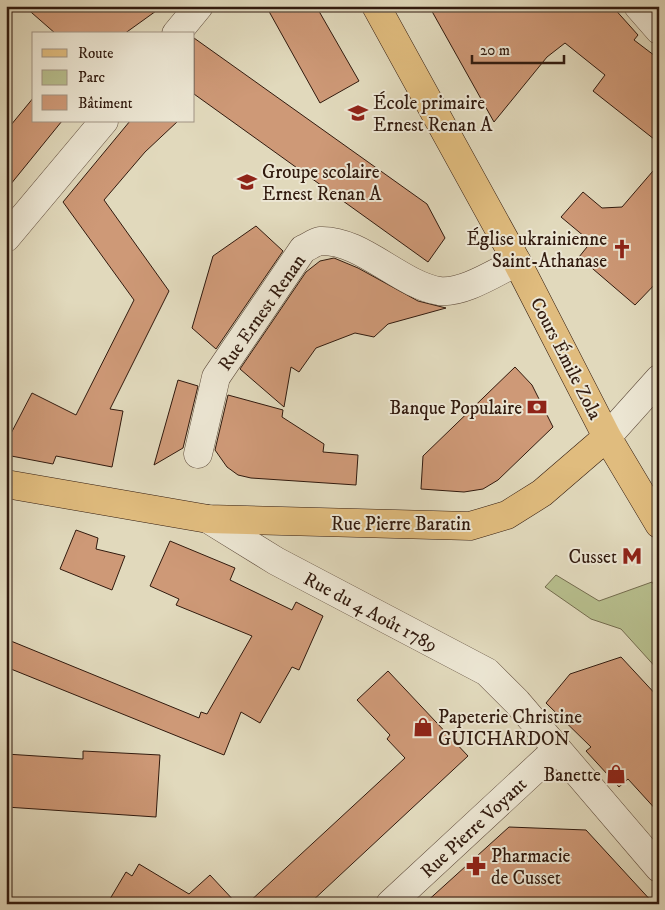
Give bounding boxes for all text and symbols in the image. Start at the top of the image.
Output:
legend [32,32,195,122]
scale bar [472,32,565,64]
text: 20 m [480,41,510,60]
text: Route [78,44,113,63]
text: Parc [78,68,106,87]
place label: École primaire Ernest Renan A [373,91,493,137]
text: Bâtiment [78,94,133,113]
school or university icon: École primaire Ernest Renan A [347,102,369,124]
place label: Groupe scolaire Ernest Renan A [262,161,382,206]
school or university icon: Groupe scolaire Ernest Renan A [236,171,258,193]
place label: Église ukrainienne Saint-Athanase [466,227,607,273]
church icon: Église ukrainienne Saint-Athanase [611,238,633,260]
street label: Rue Ernest Renan [214,250,311,376]
street label: Cours Émile Zola [525,293,607,424]
bank icon: Banque Populaire [526,396,548,418]
place label: Banque Populaire [389,397,522,421]
street label: Rue Pierre Baratin [331,513,471,536]
metro station icon: Cusset [621,545,643,567]
place label: Cusset [569,546,617,569]
street label: Rue du 4 Août 1789 [299,567,441,657]
place label: Papeterie Christine GUICHARDON [438,706,582,751]
shop icon: Papeterie Christine GUICHARDON [412,716,434,738]
shop icon: Banette [605,763,627,785]
place label: Banette [543,764,601,787]
street label: Rue Pierre Voyant [416,773,532,883]
place label: Pharmacie de Cusset [491,845,571,890]
pharmacy icon: Pharmacie de Cusset [465,855,487,877]

